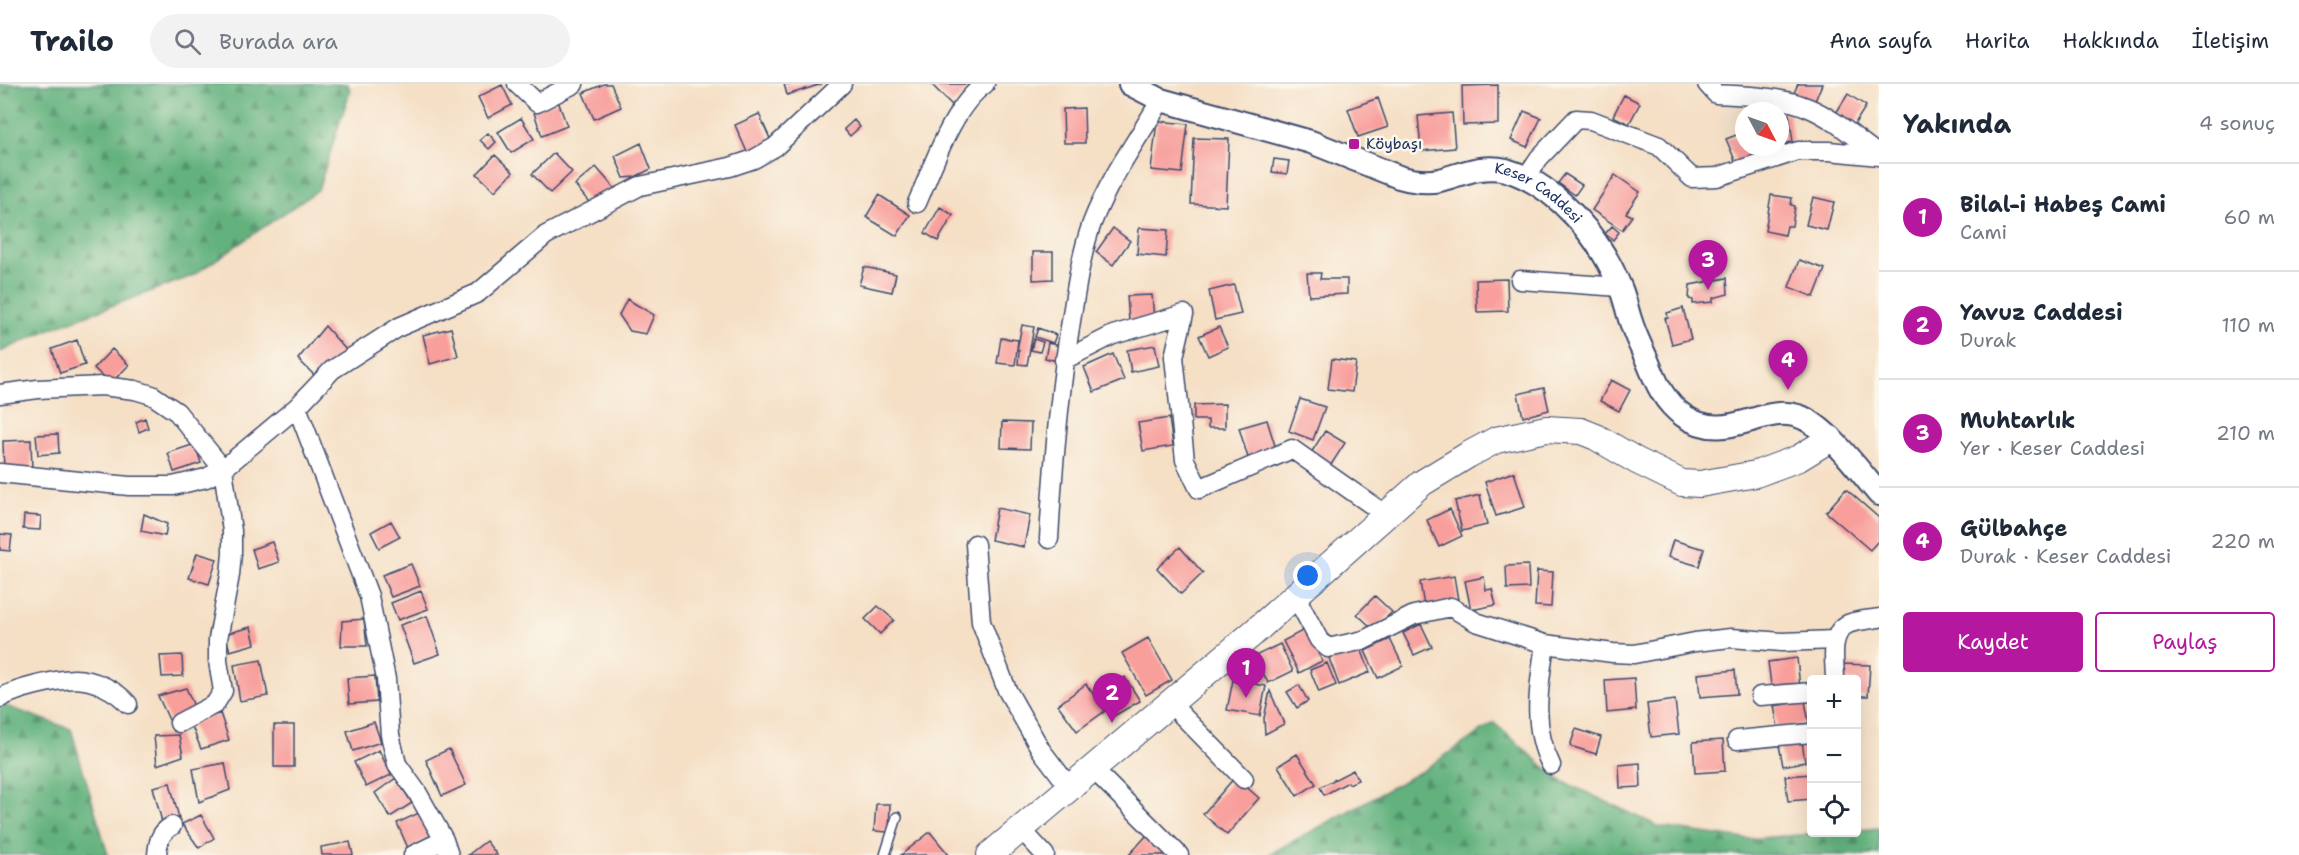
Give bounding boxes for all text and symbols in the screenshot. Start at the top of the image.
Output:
search box [150,14,570,68]
text: Trailo [30,22,114,60]
icon: search [171,25,204,58]
text: Burada ara [219,27,338,56]
text: Ana sayfa [1830,27,1932,55]
text: Harita [1965,27,2030,55]
text: Hakkında [2063,27,2159,55]
text: İletişim [2192,27,2269,55]
north arrow [1735,102,1789,156]
text: Yakında [1903,106,2011,141]
text: 4 sonuç [2199,110,2275,136]
place label: Köybaşı [1366,134,1422,154]
marker: Köybaşı [1347,137,1361,151]
street label: Keser Caddesi [1493,158,1587,227]
text: Bilal-i Habeş Cami [1960,190,2166,219]
text: 1 [1918,204,1927,230]
text: 60 m [2223,204,2275,230]
text: Cami [1960,219,2007,245]
pin: 3 [1688,240,1728,290]
text: Yavuz Caddesi [1960,298,2123,327]
text: 2 [1916,312,1930,338]
text: 110 m [2221,312,2275,338]
text: Durak [1960,327,2017,353]
pin: 4 [1768,340,1808,390]
text: Muhtarlık [1960,406,2075,435]
text: 3 [1916,420,1930,446]
text: 210 m [2216,420,2275,446]
text: Yer · Keser Caddesi [1960,435,2145,461]
text: Gülbahçe [1960,514,2068,543]
text: 4 [1916,528,1930,554]
text: 220 m [2211,528,2275,554]
text: Durak · Keser Caddesi [1960,543,2171,569]
your location [1293,561,1322,590]
button: Kaydet [1903,612,2083,672]
button: Paylaş [2095,612,2275,672]
pin: 1 [1226,648,1266,698]
pin: 2 [1092,674,1132,723]
map controls [1807,675,1861,837]
button: + [1807,675,1861,729]
button: − [1807,729,1861,783]
button: locate [1807,783,1861,837]

